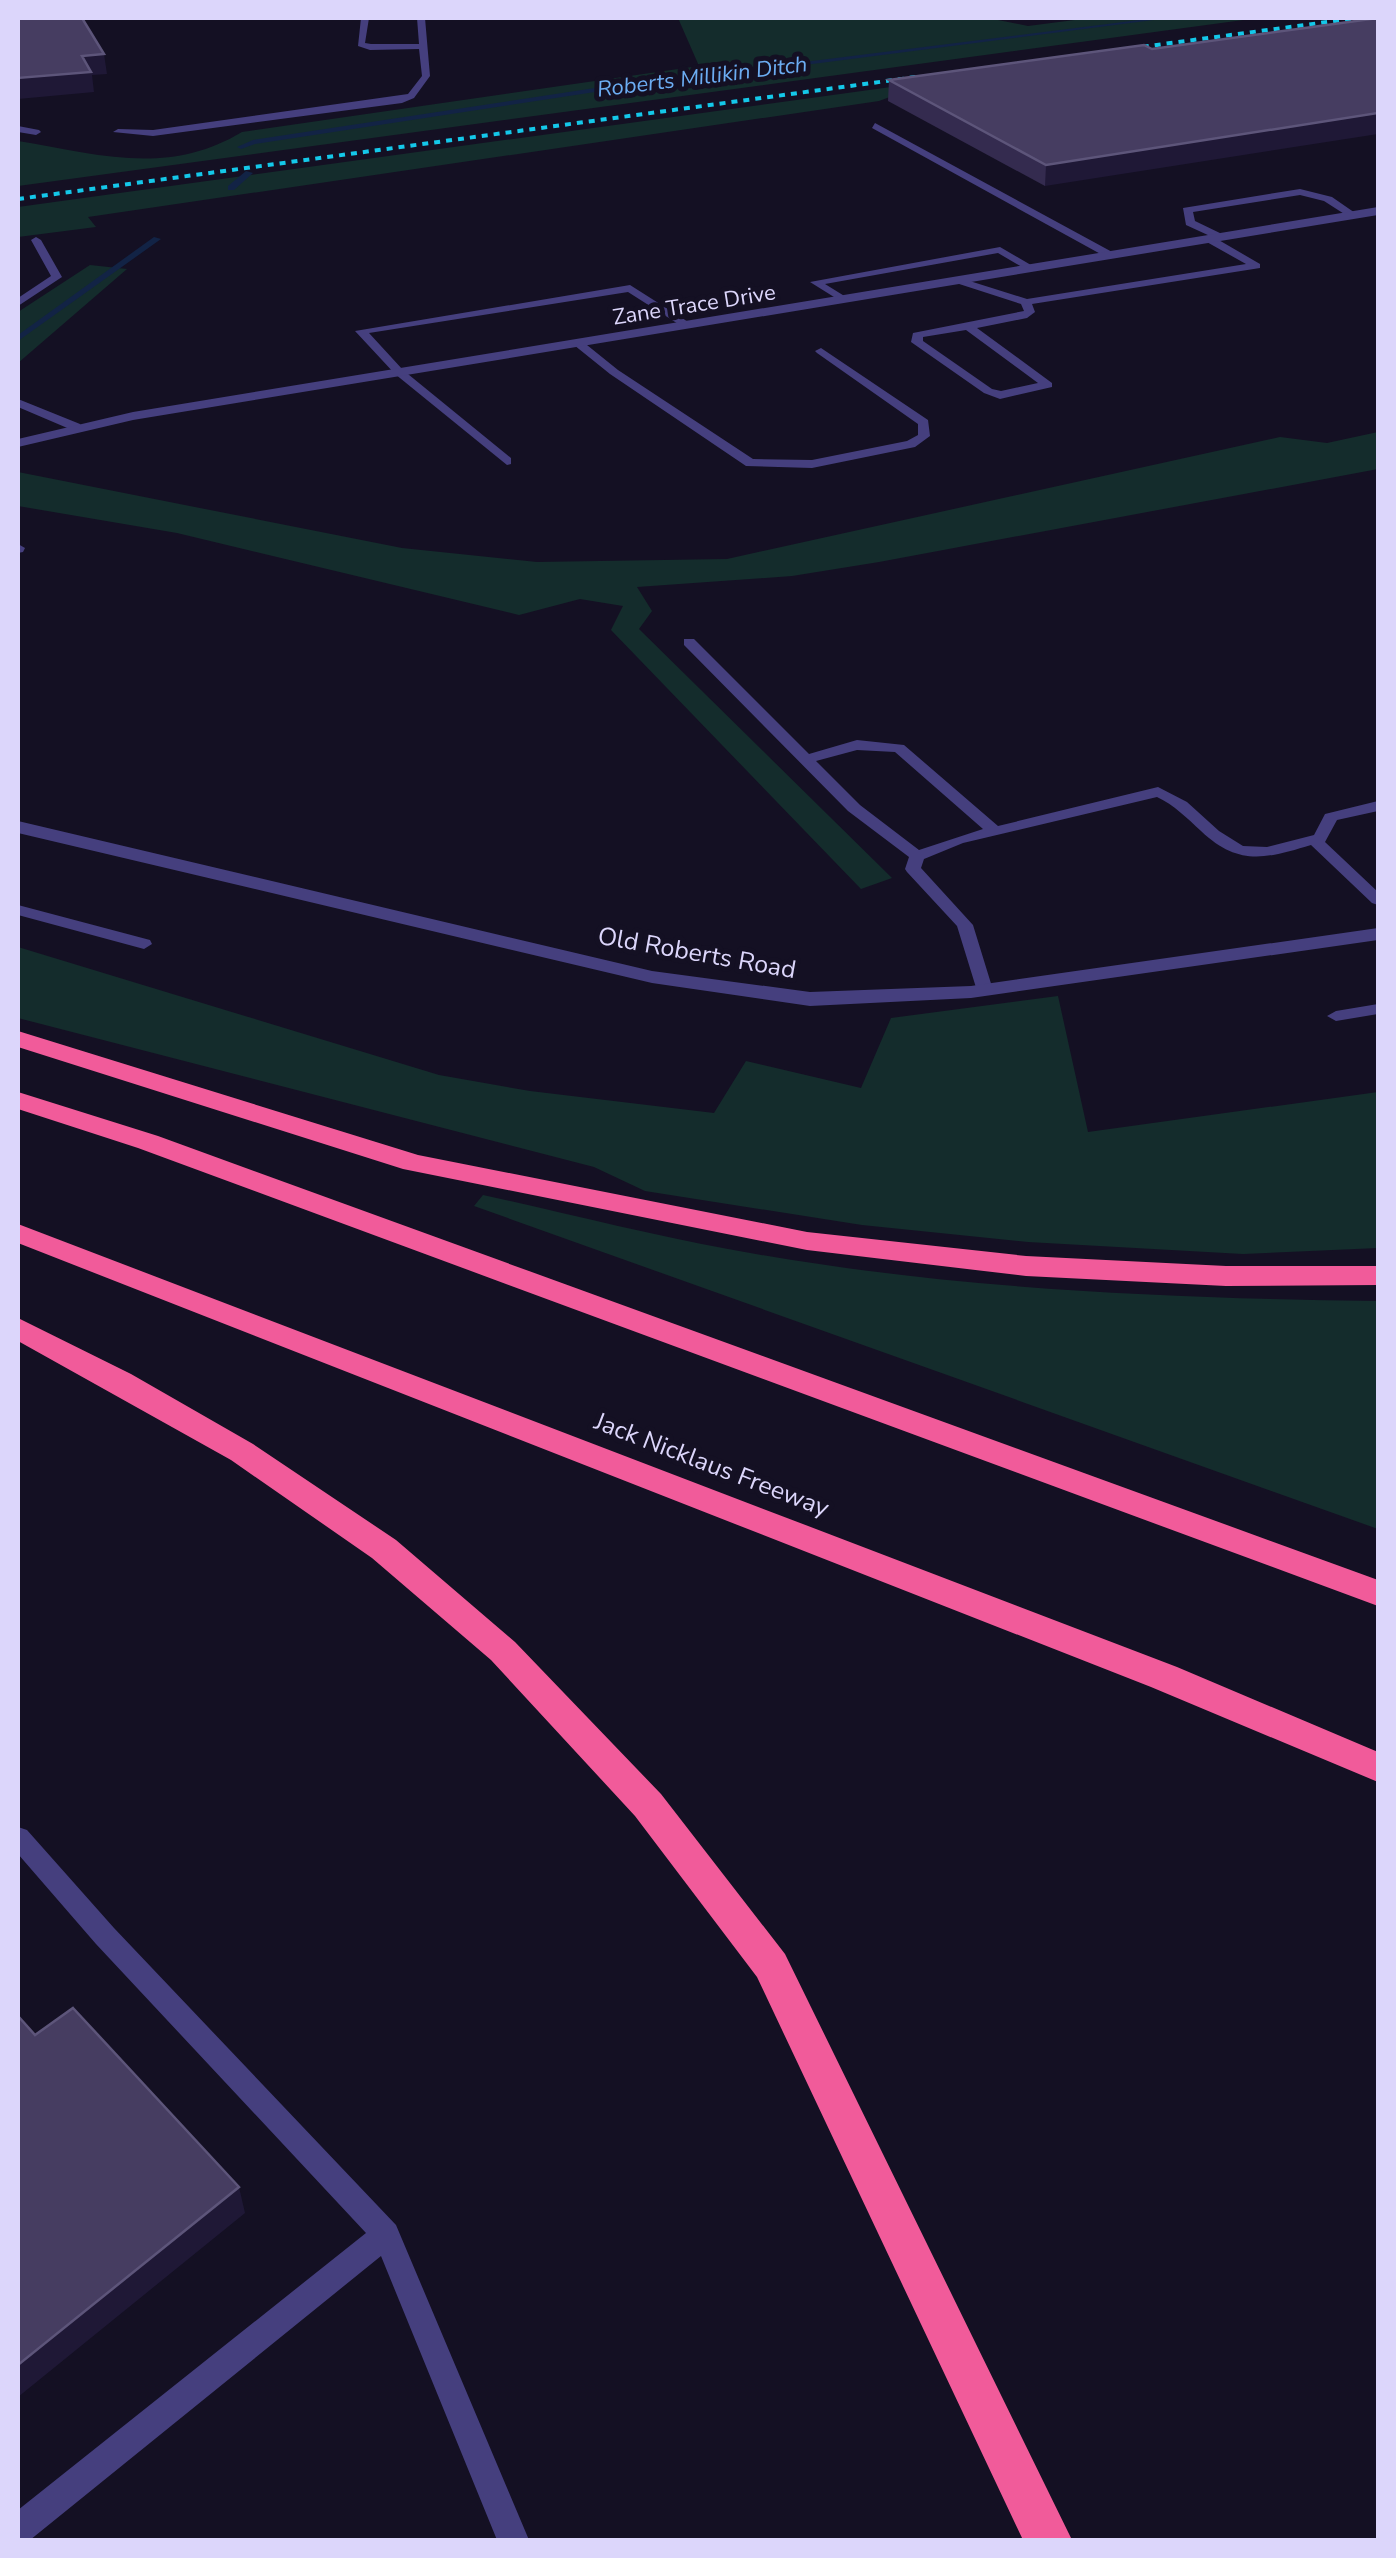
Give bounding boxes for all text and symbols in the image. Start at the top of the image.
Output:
water label: Roberts Millikin Ditch [595,49,809,105]
street label: Zane Trace Drive [610,277,778,333]
street label: Old Roberts Road [595,919,799,987]
street label: Jack Nicklaus Freeway [588,1404,834,1525]

